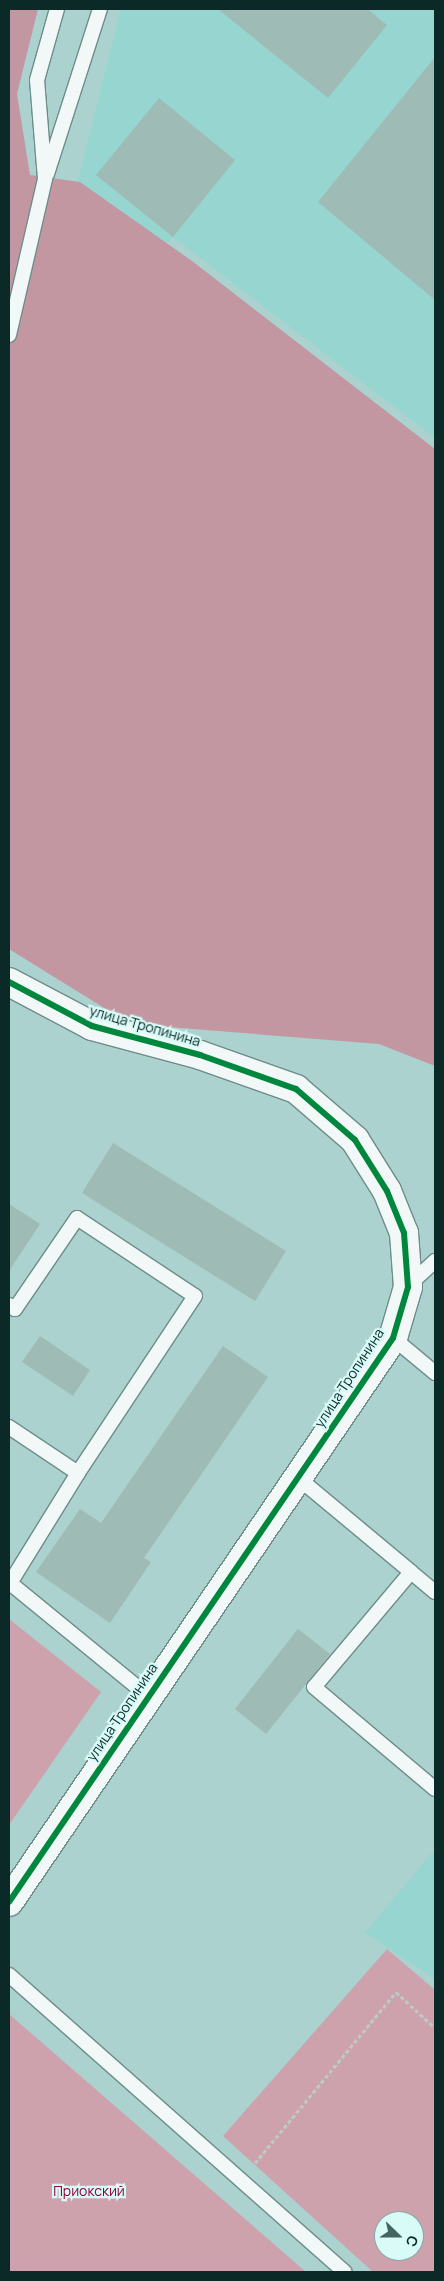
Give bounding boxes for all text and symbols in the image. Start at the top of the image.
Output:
street label: улица Тропинина [88,1002,202,1050]
street label: улица Тропинина [311,1325,387,1431]
street label: улица Тропинина [83,1660,161,1764]
park label: Приокский [53,2183,125,2199]
north arrow [374,2211,424,2261]
text: С [402,2233,423,2250]

